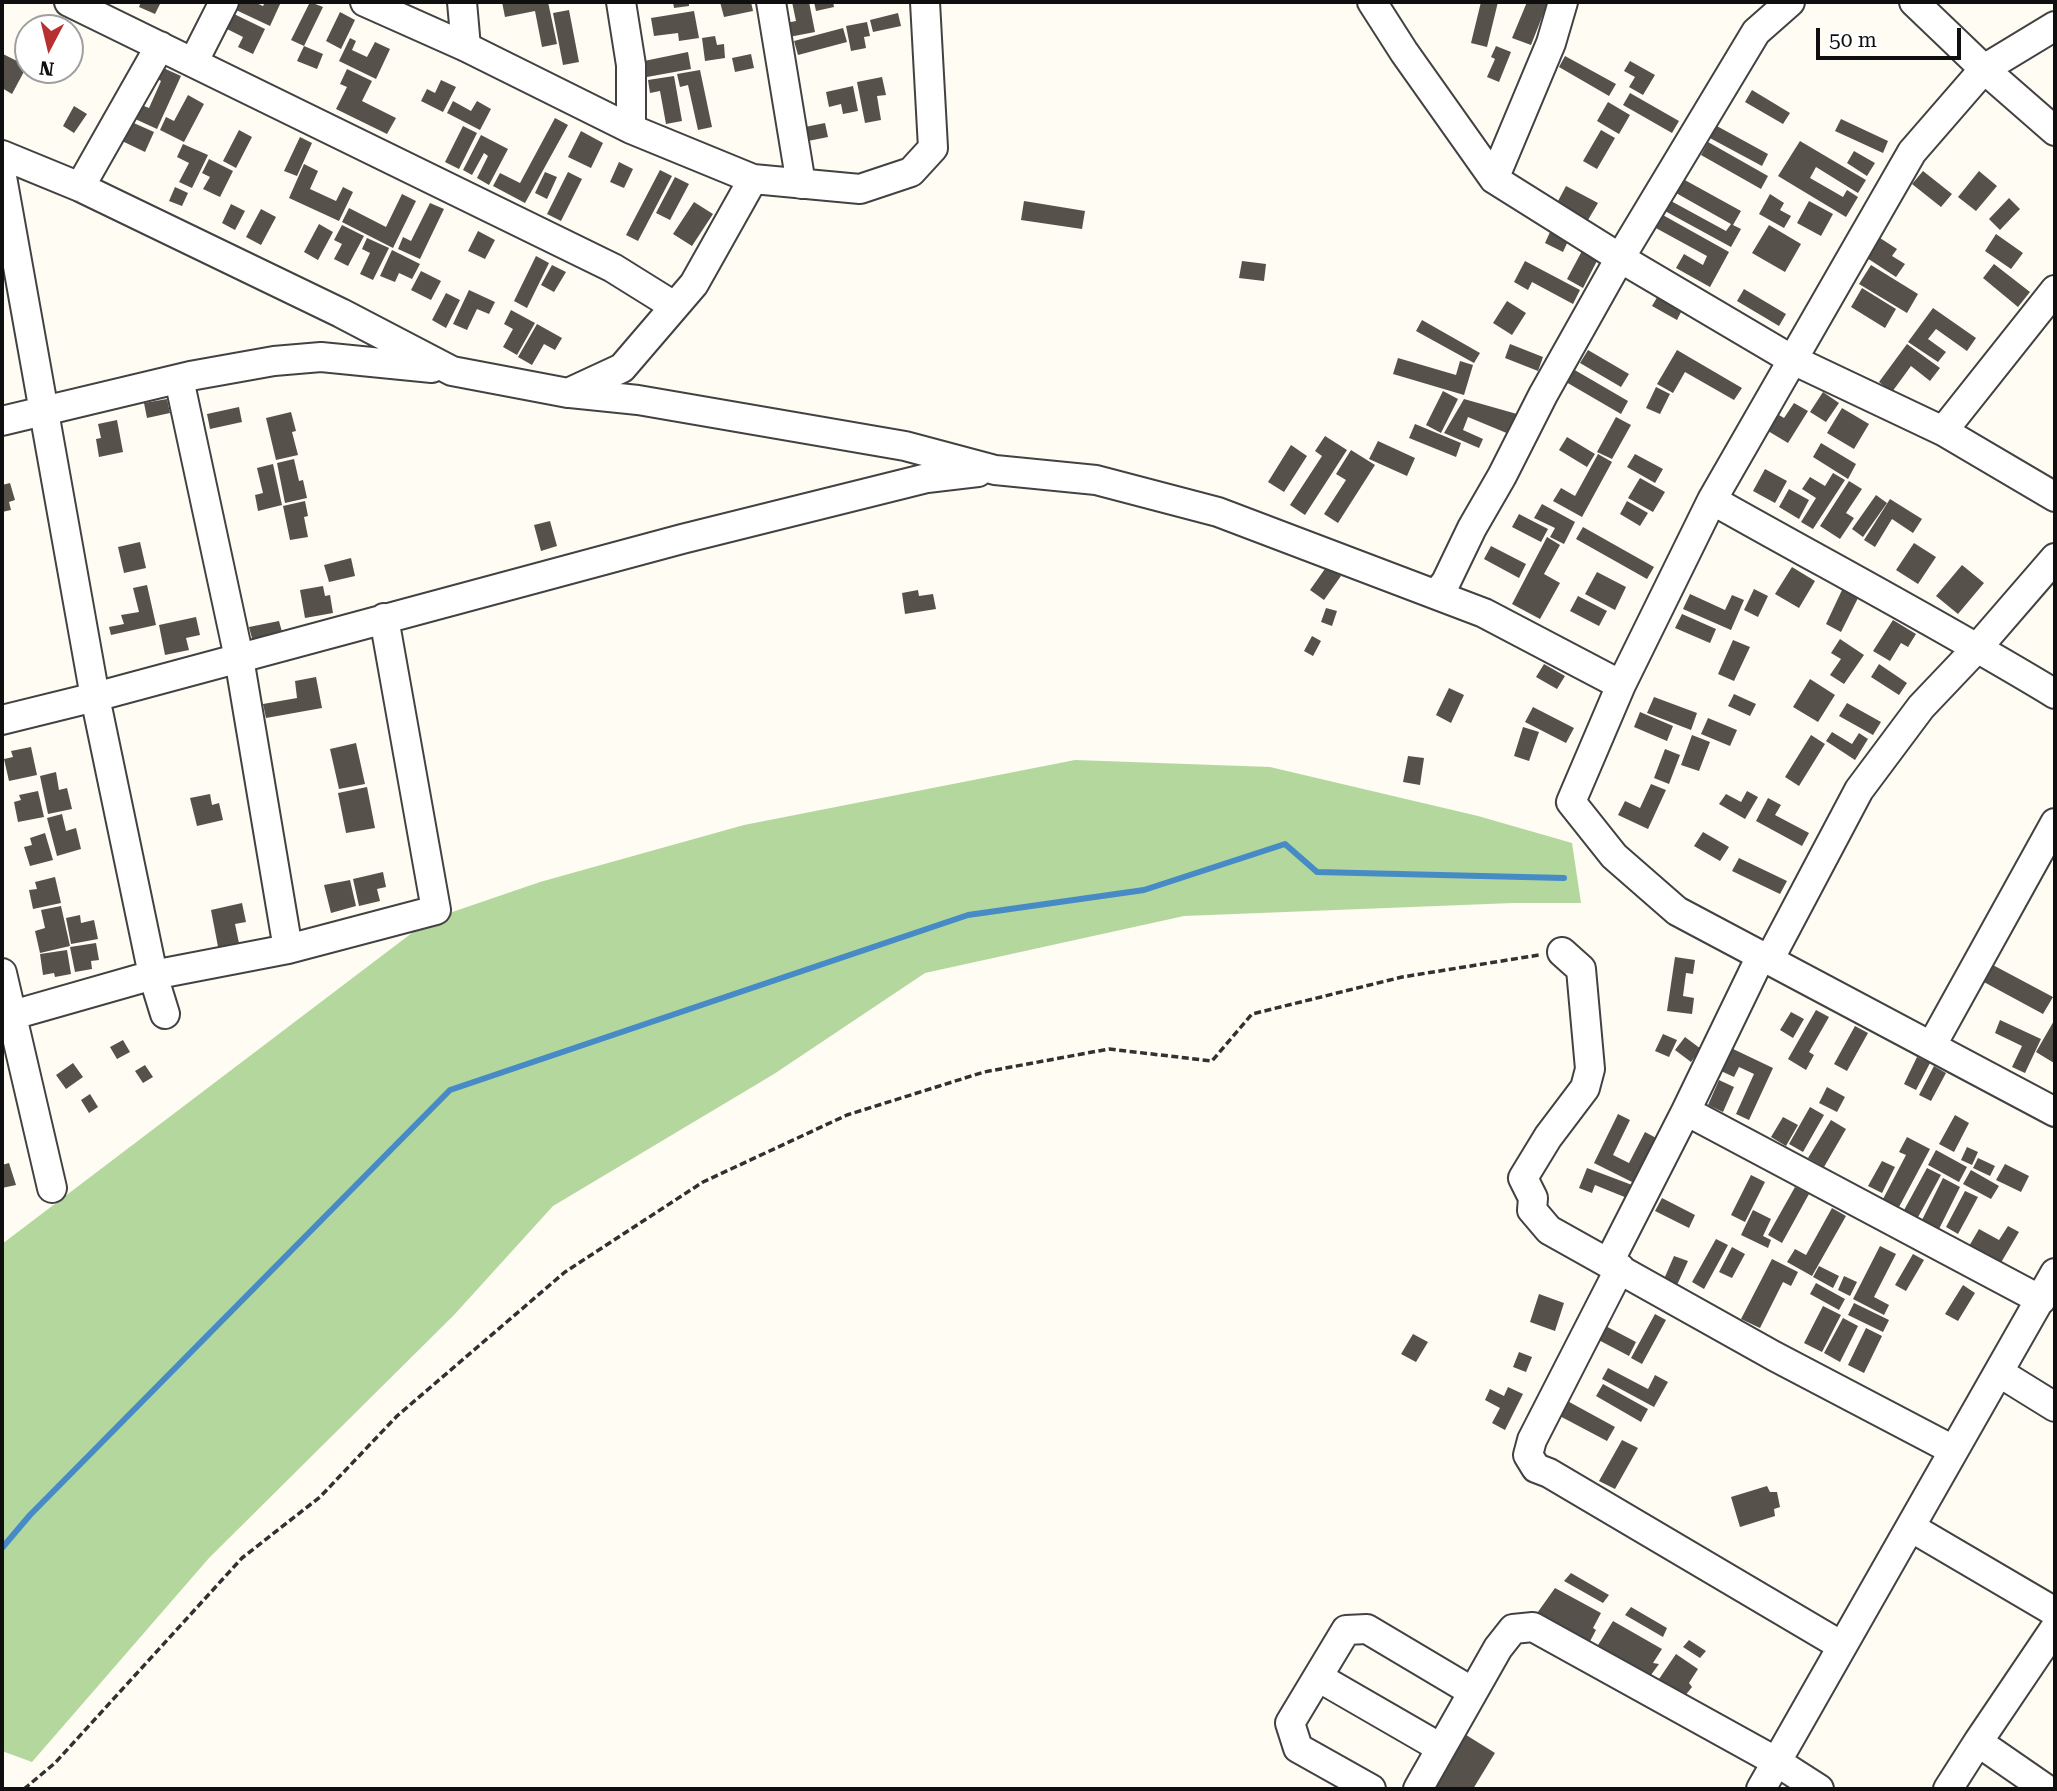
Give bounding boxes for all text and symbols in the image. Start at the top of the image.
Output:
north arrow [14,14,84,84]
scale bar [1819,14,1964,58]
text: 50 m [1829,28,1877,52]
text: N [38,56,55,81]

